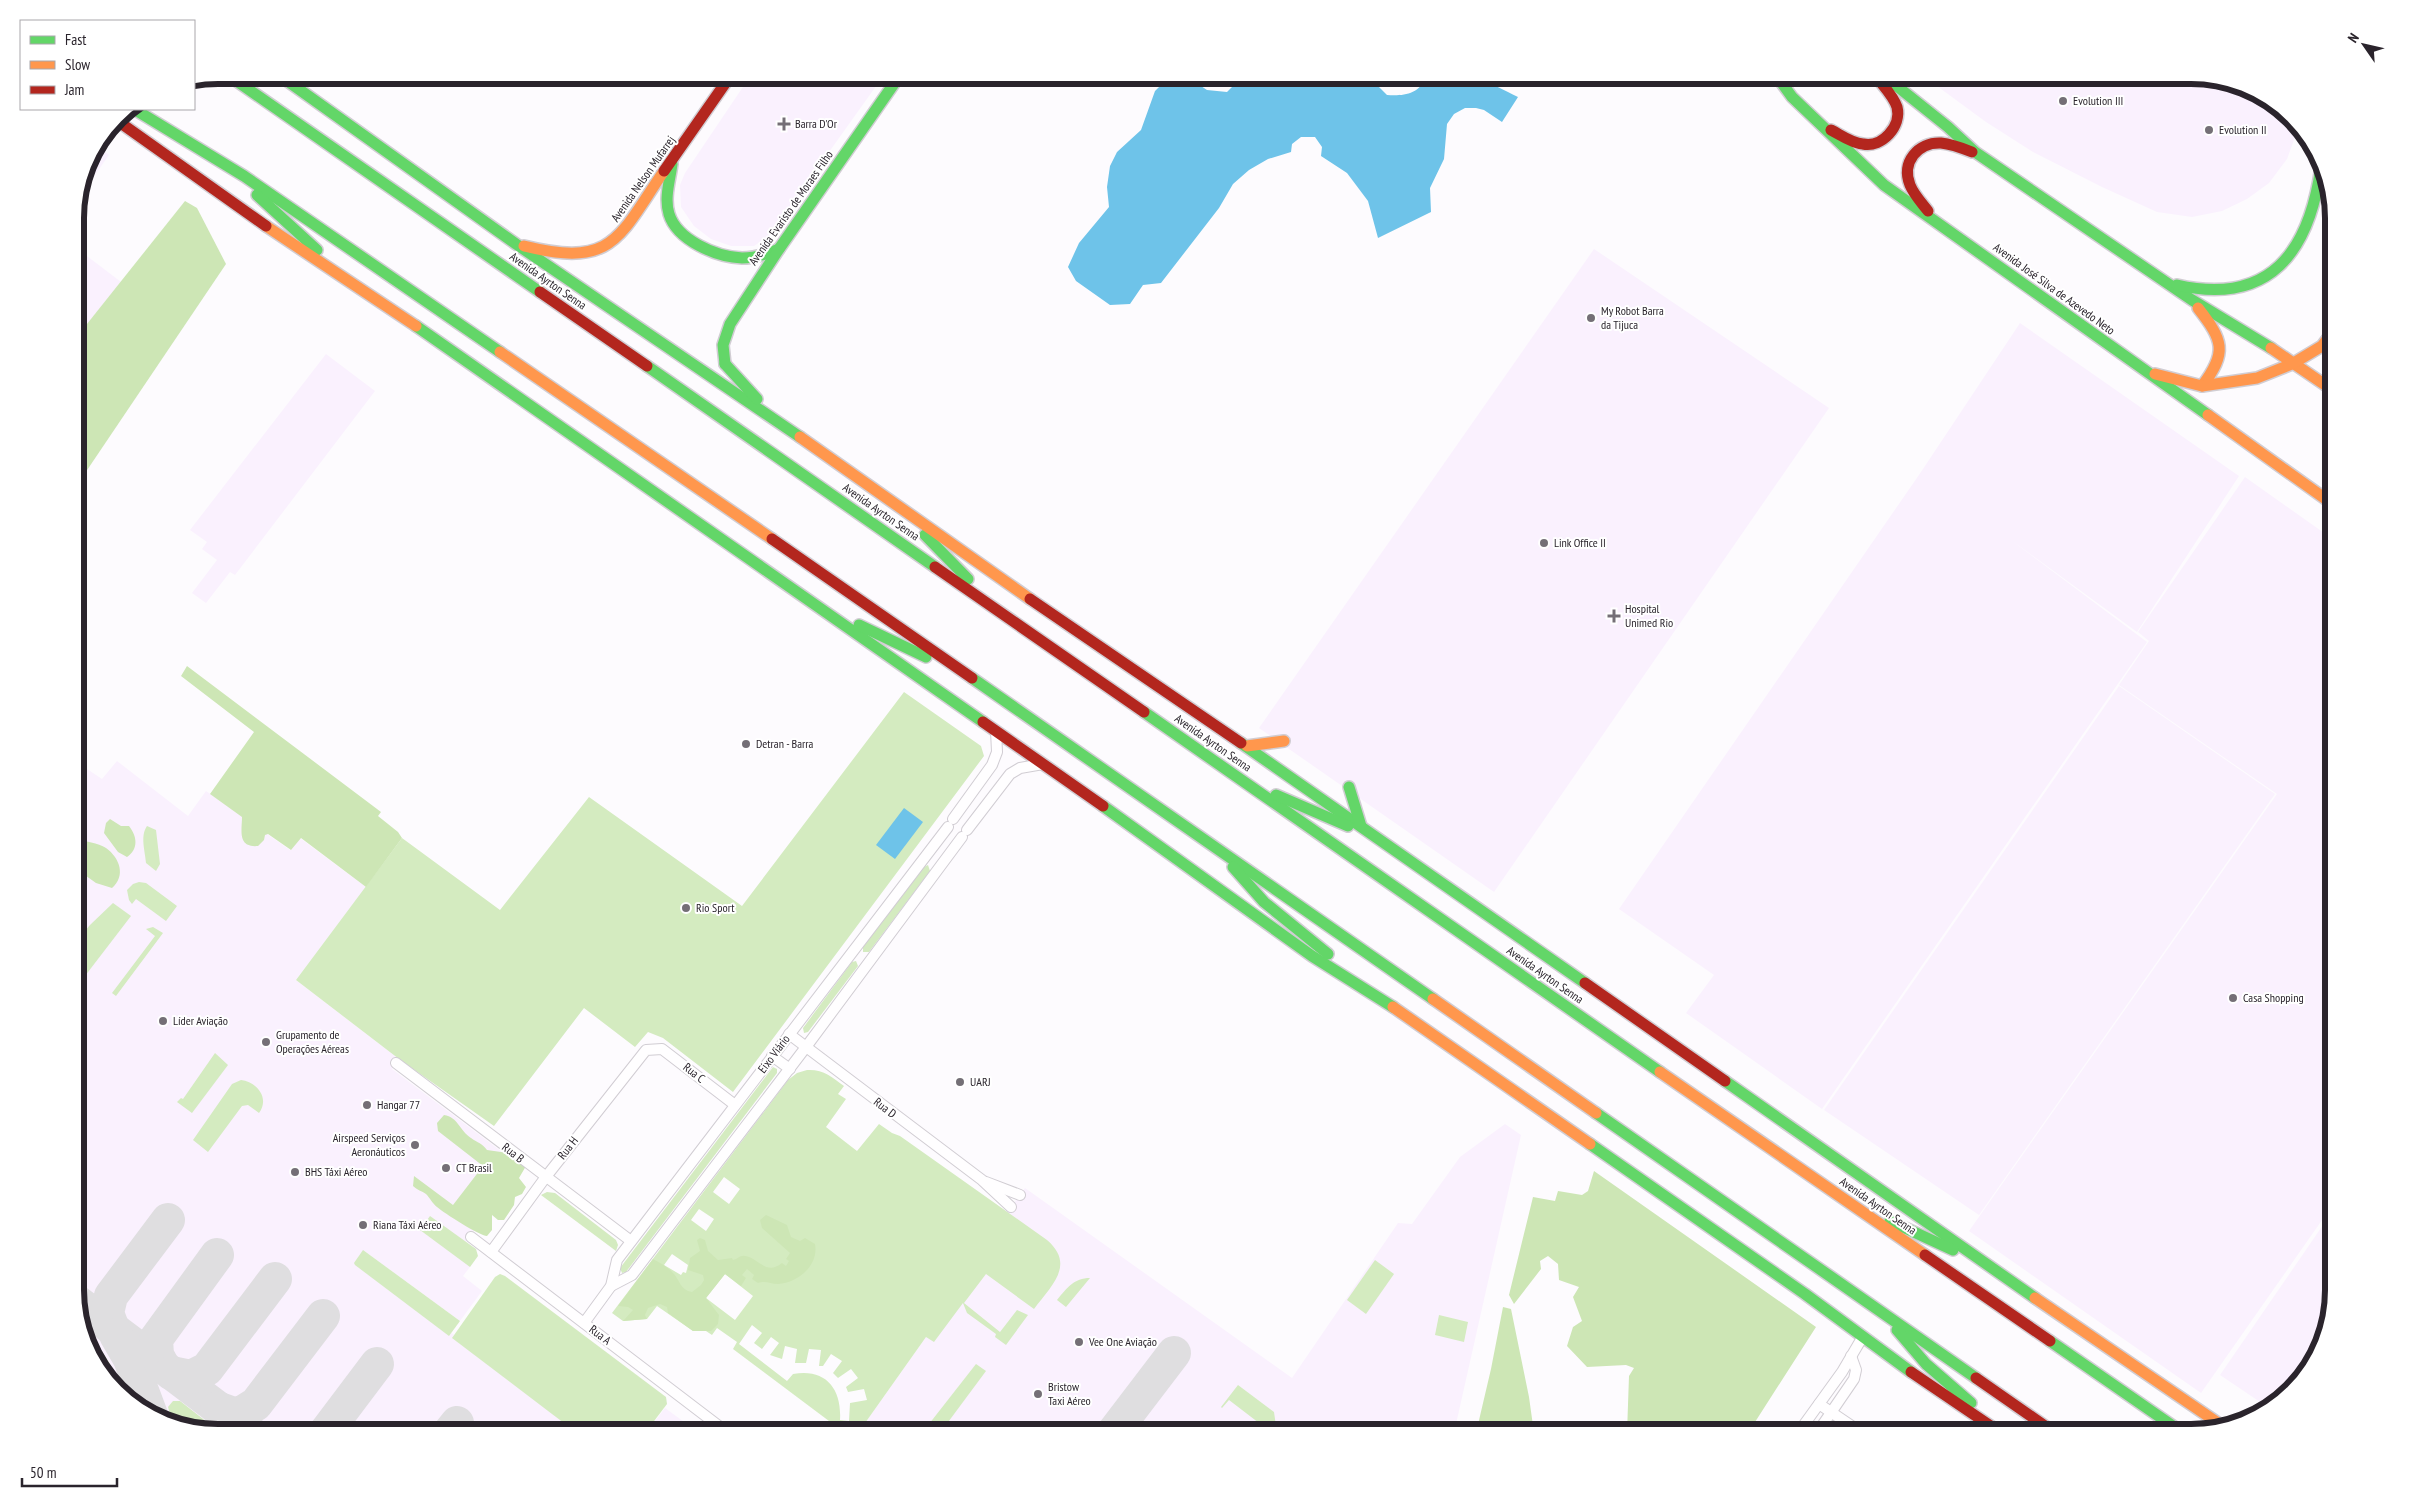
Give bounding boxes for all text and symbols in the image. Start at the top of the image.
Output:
legend [20,20,195,110]
north arrow [2339,20,2389,70]
text: Fast [65,30,86,49]
text: N [2344,30,2363,46]
text: Slow [65,55,90,74]
text: Jam [64,80,84,99]
place label: Evolution III [2073,93,2123,108]
marker: Evolution III [2057,95,2069,107]
place label: Barra D'Or [795,116,838,131]
marker: Barra D'Or [777,117,791,131]
place label: Evolution II [2219,122,2266,137]
marker: Evolution II [2203,124,2215,136]
street label: Avenida Nelson Mufarrej [607,133,678,225]
street label: Avenida Evaristo de Moraes Filho [745,147,836,268]
street label: Avenida José Silva de Azevedo Neto [1991,239,2118,338]
street label: Avenida Ayrton Senna [507,249,590,313]
place label: My Robot Barra da Tijuca [1601,303,1664,332]
marker: My Robot Barra da Tijuca [1585,312,1597,324]
street label: Avenida Ayrton Senna [840,480,923,544]
place label: Link Office II [1554,535,1606,550]
marker: Link Office II [1538,537,1550,549]
place label: Hospital Unimed Rio [1625,601,1673,630]
marker: Hospital Unimed Rio [1607,609,1621,623]
street label: Avenida Ayrton Senna [1172,711,1255,775]
place label: Detran - Barra [756,736,814,751]
marker: Detran - Barra [740,738,752,750]
place label: Rio Sport [696,900,735,915]
marker: Rio Sport [680,902,692,914]
street label: Avenida Ayrton Senna [1504,943,1587,1007]
place label: Casa Shopping [2243,990,2304,1005]
marker: Casa Shopping [2227,992,2239,1004]
place label: Líder Aviação [173,1013,228,1028]
marker: Líder Aviação [157,1015,169,1027]
place label: Grupamento de Operações Aéreas [276,1027,349,1056]
street label: Eixo Viário [754,1032,793,1076]
marker: Grupamento de Operações Aéreas [260,1036,272,1048]
street label: Rua C [680,1059,709,1086]
place label: UARJ [970,1074,991,1089]
marker: UARJ [954,1076,966,1088]
street label: Rua D [871,1094,900,1121]
place label: Hangar 77 [377,1097,420,1112]
marker: Hangar 77 [361,1099,373,1111]
place label: Airspeed Serviços Aeronáuticos [333,1130,405,1159]
street label: Rua H [554,1133,581,1162]
marker: Airspeed Serviços Aeronáuticos [409,1139,421,1151]
street label: Rua B [499,1139,528,1166]
place label: CT Brasil [456,1160,492,1175]
marker: CT Brasil [440,1162,452,1174]
place label: BHS Táxi Aéreo [305,1164,368,1179]
marker: BHS Táxi Aéreo [289,1166,301,1178]
street label: Avenida Ayrton Senna [1837,1174,1920,1238]
place label: Riana Táxi Aéreo [373,1217,442,1232]
marker: Riana Táxi Aéreo [357,1219,369,1231]
street label: Rua A [586,1321,615,1348]
place label: Vee One Aviação [1088,1334,1157,1349]
marker: Vee One Aviação [1073,1336,1085,1348]
place label: Bristow Taxi Aéreo [1048,1379,1091,1408]
marker: Bristow Taxi Aéreo [1032,1388,1044,1400]
scale bar [22,1456,118,1488]
text: 50 m [30,1463,56,1482]

